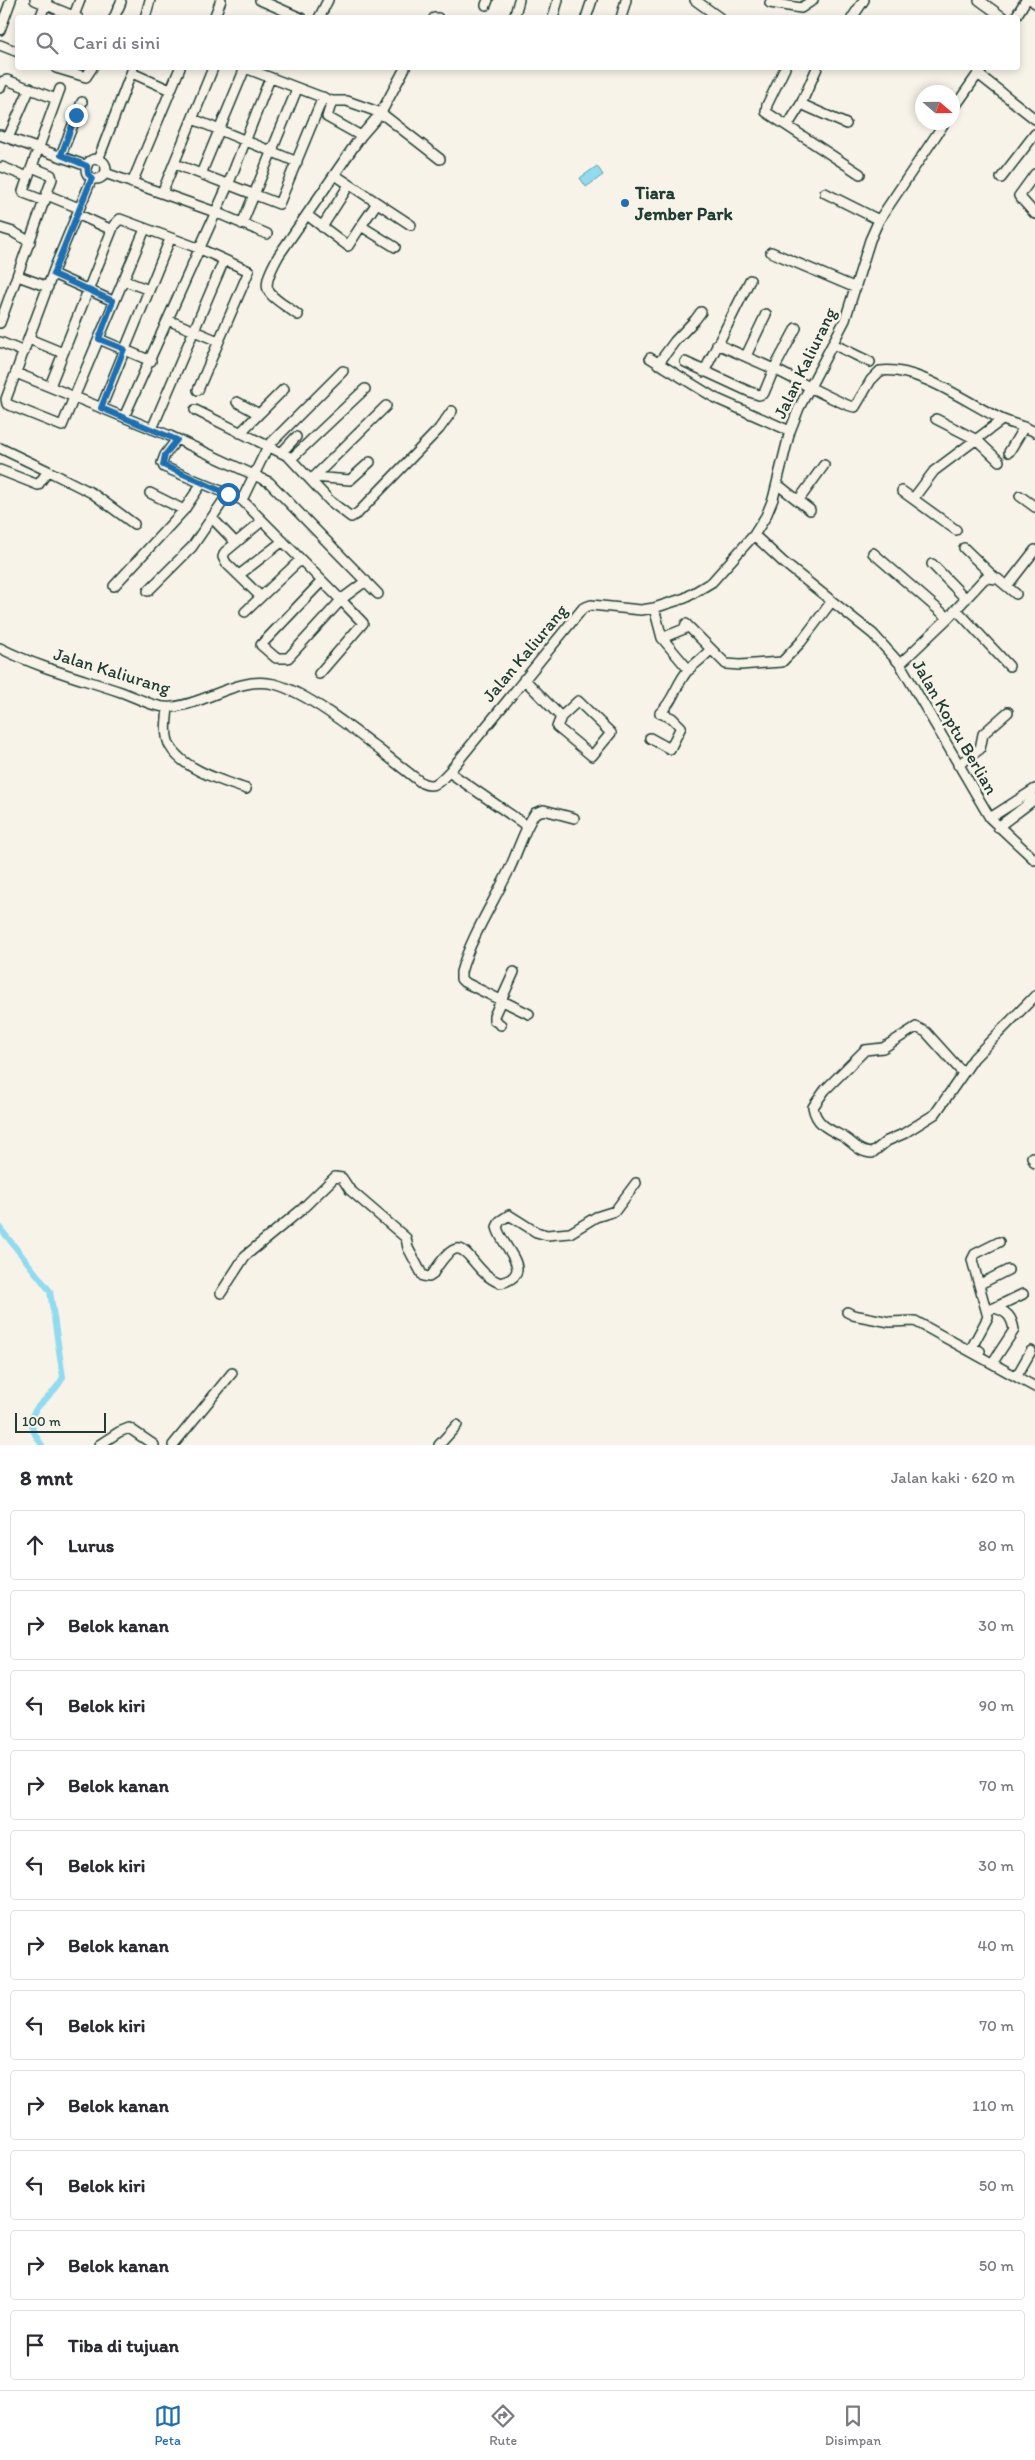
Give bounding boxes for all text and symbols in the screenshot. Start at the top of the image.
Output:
search box [15,15,1020,70]
icon: search [33,29,61,57]
text: Cari di sini [73,31,160,54]
north arrow [915,85,960,130]
route end [65,104,88,127]
place label: Tiara Jember Park [634,182,733,225]
marker: Tiara Jember Park [619,197,631,209]
street label: Jalan Kaliurang [769,303,842,422]
route start [217,483,240,506]
street label: Jalan Kaliurang [478,599,573,706]
street label: Jalan Kaliurang [51,643,174,699]
street label: Jalan Koptu Berlian [907,655,1003,799]
scale bar [15,1410,106,1433]
text: 100 m [22,1413,61,1430]
text: 8 mnt [20,1465,73,1490]
text: Jalan kaki · 620 m [891,1468,1015,1487]
icon: ahead [21,1531,49,1559]
text: Lurus [68,1534,114,1557]
text: 80 m [978,1536,1014,1555]
icon: right [21,1611,49,1639]
text: Belok kanan [68,1614,169,1637]
text: 30 m [978,1616,1014,1635]
icon: left [21,1691,49,1719]
text: Belok kiri [68,1694,145,1717]
text: 90 m [979,1696,1014,1715]
icon: right [21,1771,49,1799]
text: Belok kanan [68,1774,169,1797]
text: 70 m [979,1776,1014,1795]
icon: left [21,1851,49,1879]
text: Belok kiri [68,1854,145,1877]
text: 30 m [978,1856,1014,1875]
icon: right [21,1931,49,1959]
text: Belok kanan [68,1934,169,1957]
text: 40 m [977,1936,1014,1955]
icon: left [21,2011,49,2039]
text: Belok kiri [68,2014,145,2037]
text: 70 m [979,2016,1014,2035]
icon: right [21,2091,49,2119]
text: Belok kanan [68,2094,169,2117]
text: 110 m [972,2096,1014,2115]
icon: left [21,2171,49,2199]
text: Belok kiri [68,2174,145,2197]
text: 50 m [979,2176,1014,2195]
icon: right [21,2251,49,2279]
text: Belok kanan [68,2254,169,2277]
text: 50 m [979,2256,1014,2275]
icon: arrive [21,2331,49,2359]
text: Tiba di tujuan [68,2334,179,2357]
tab: Peta [154,2402,182,2449]
tab: Rute [489,2402,517,2449]
tab: Disimpan [825,2402,881,2449]

